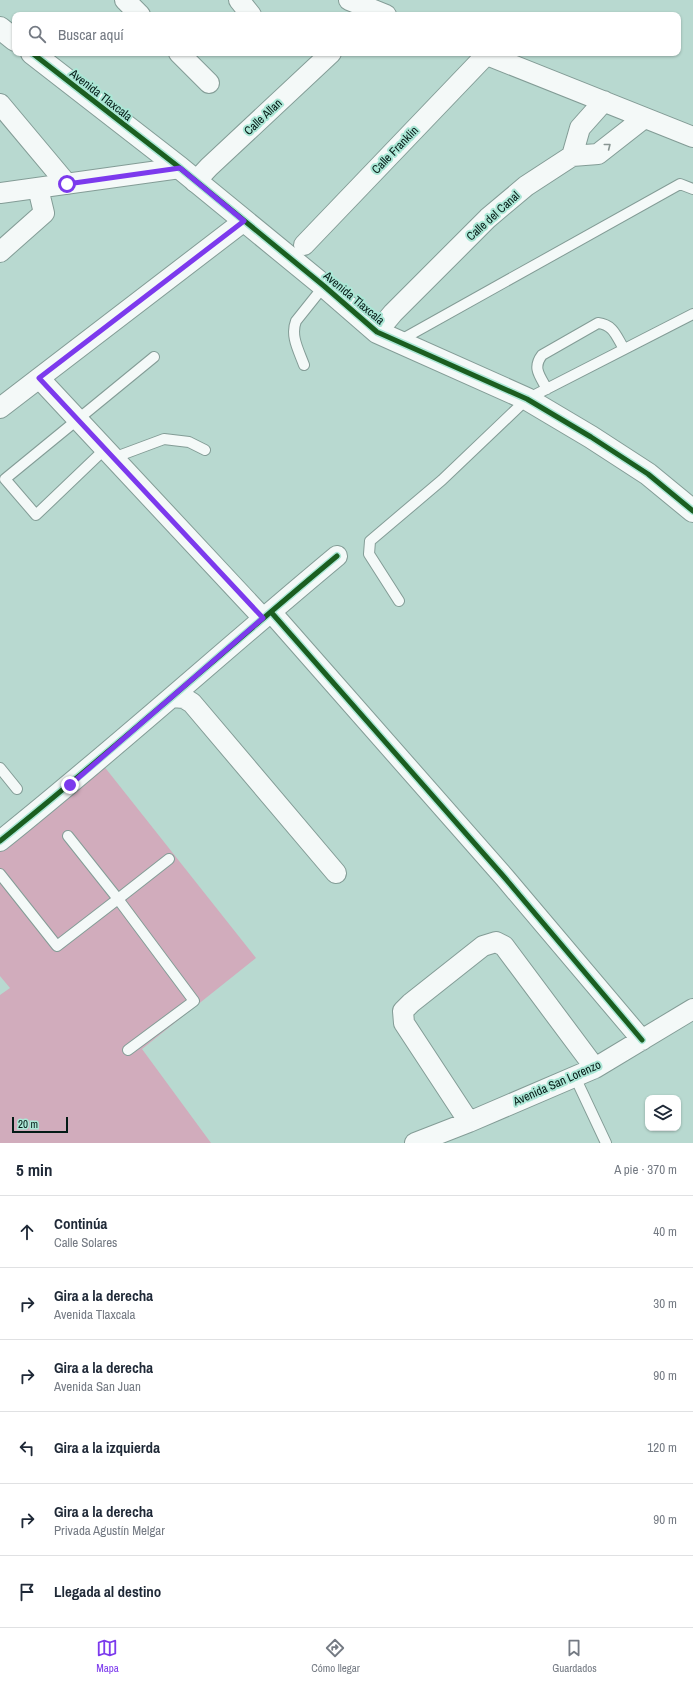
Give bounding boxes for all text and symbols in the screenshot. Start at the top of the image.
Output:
search box [12,12,681,56]
icon: search [26,23,48,45]
text: Buscar aquí [58,24,124,45]
street label: Avenida Tlaxcala [66,65,136,125]
street label: Calle Allan [241,95,285,139]
street label: Calle Franklin [368,123,422,177]
one-way arrow [604,144,611,151]
route start [58,175,76,193]
street label: Calle del Canal [463,188,523,244]
street label: Avenida Tlaxcala [319,267,388,329]
route end [61,776,79,794]
street label: Avenida San Lorenzo [510,1056,603,1110]
map controls [645,1095,681,1131]
button: layers [645,1095,681,1131]
scale bar [12,1115,68,1134]
text: 20 m [18,1117,38,1131]
text: 5 min [16,1158,52,1181]
text: A pie · 370 m [614,1161,677,1178]
text: Continúa [54,1213,107,1234]
icon: ahead [16,1221,38,1243]
text: 40 m [653,1223,677,1240]
text: Calle Solares [54,1234,117,1251]
text: Gira a la derecha [54,1285,153,1306]
icon: right [16,1293,38,1315]
text: 30 m [653,1295,677,1312]
text: Avenida Tlaxcala [54,1306,135,1323]
text: Gira a la derecha [54,1357,153,1378]
icon: right [16,1365,38,1387]
text: 90 m [653,1367,677,1384]
text: Avenida San Juan [54,1378,141,1395]
icon: left [16,1437,38,1459]
text: Gira a la izquierda [54,1437,160,1458]
text: 120 m [647,1439,677,1456]
text: Gira a la derecha [54,1501,153,1522]
icon: right [16,1509,38,1531]
text: 90 m [653,1511,677,1528]
text: Privada Agustín Melgar [54,1522,165,1539]
icon: arrive [16,1581,38,1603]
text: Llegada al destino [54,1581,161,1602]
tab: Mapa [96,1637,119,1675]
tab: Cómo llegar [311,1637,360,1675]
tab: Guardados [552,1637,597,1675]

